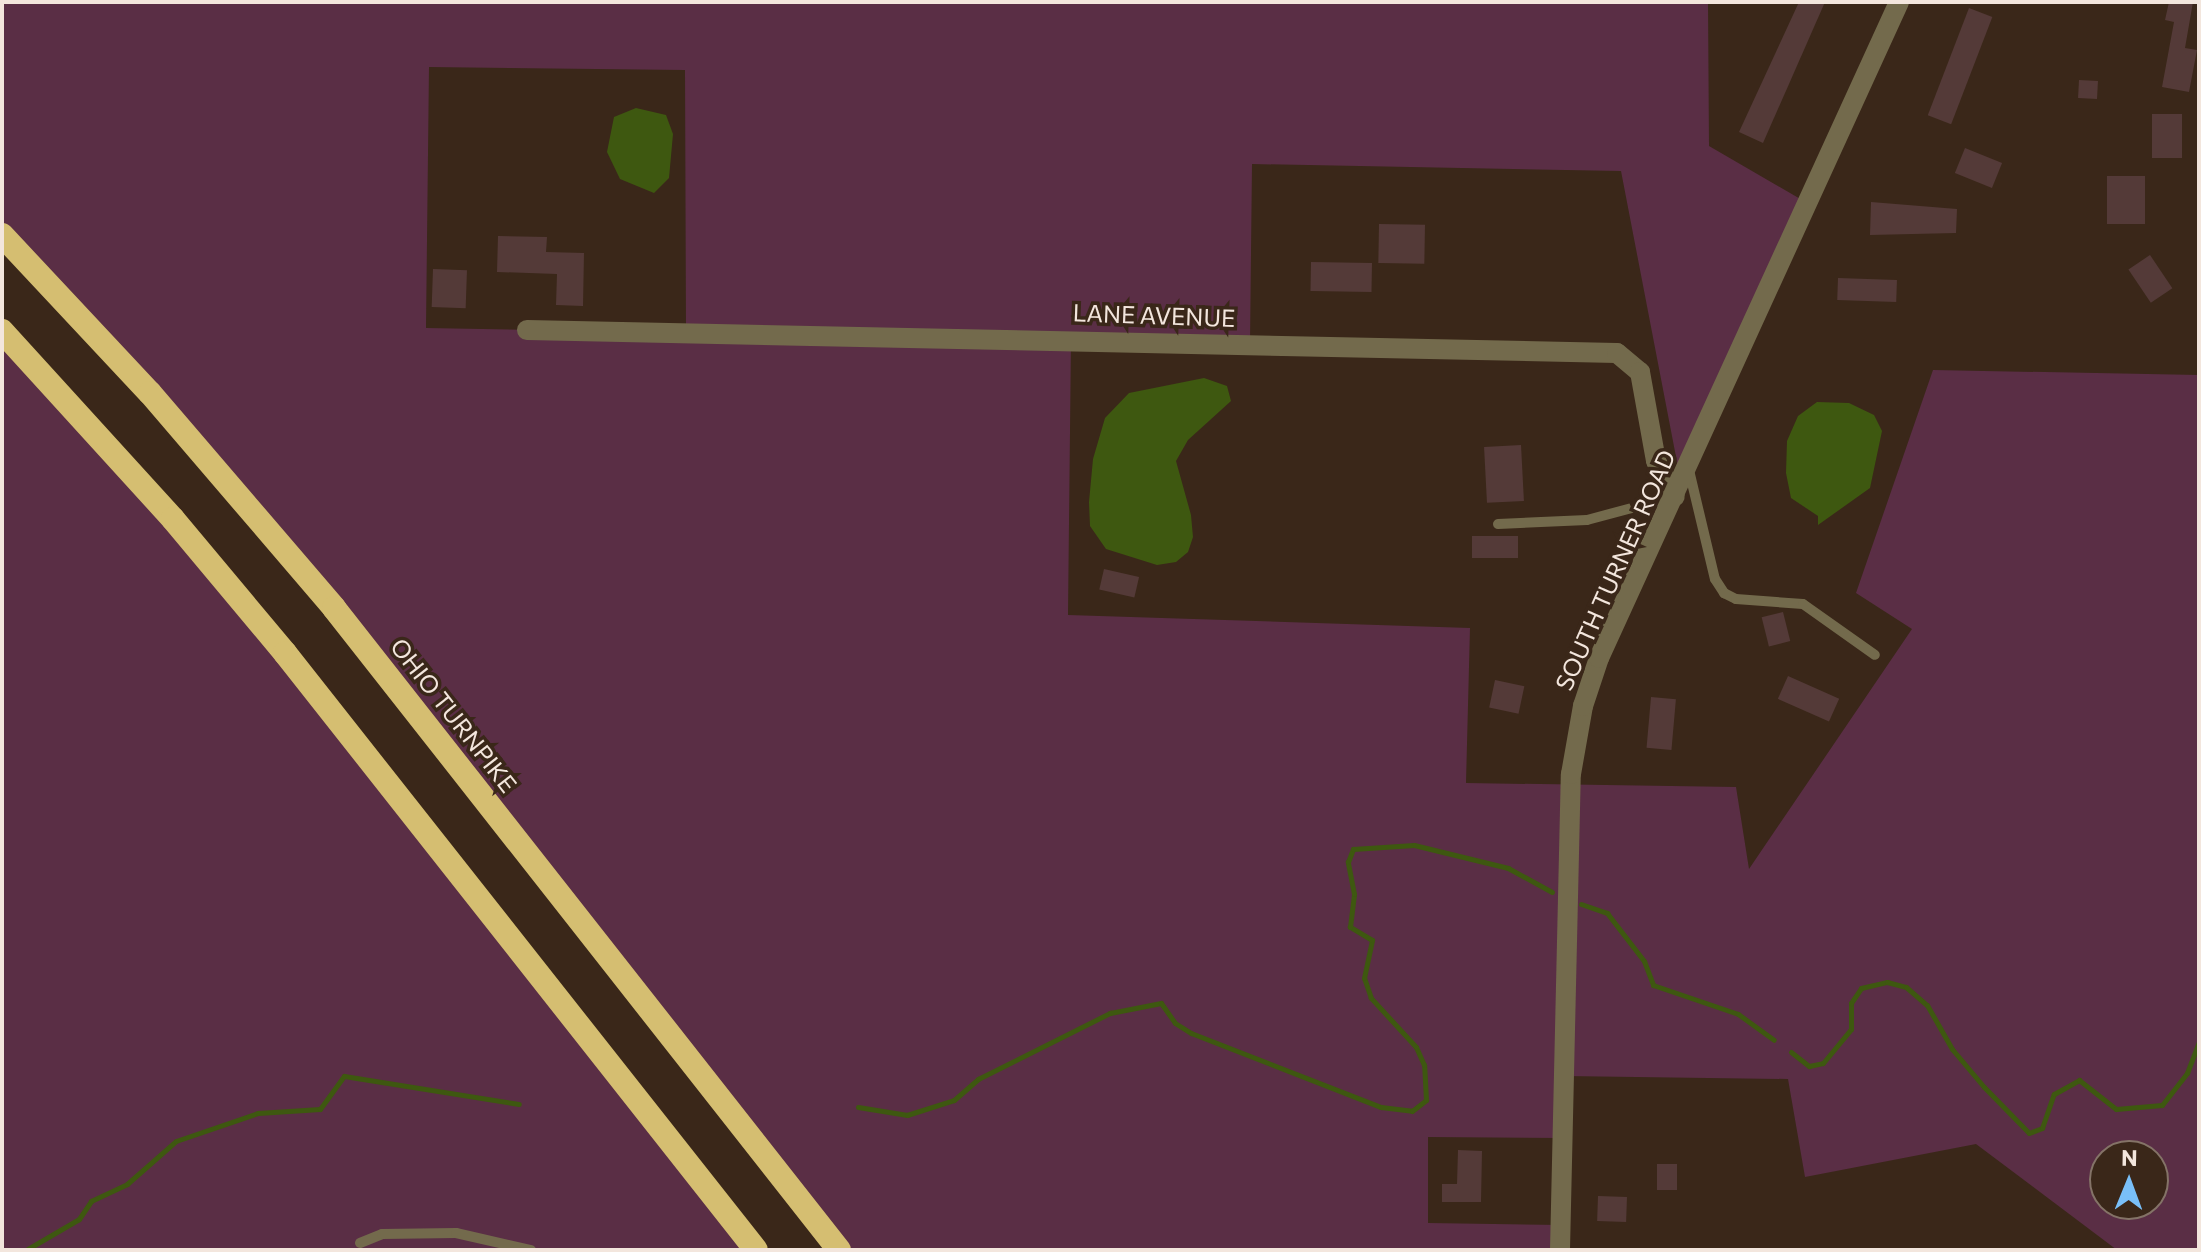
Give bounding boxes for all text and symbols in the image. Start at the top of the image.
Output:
street label: LANE AVENUE [1072,298,1236,332]
street label: SOUTH TURNER ROAD [1549,445,1681,695]
street label: OHIO TURNPIKE [385,632,523,798]
north arrow [2089,1140,2169,1220]
text: N [2121,1144,2138,1171]

